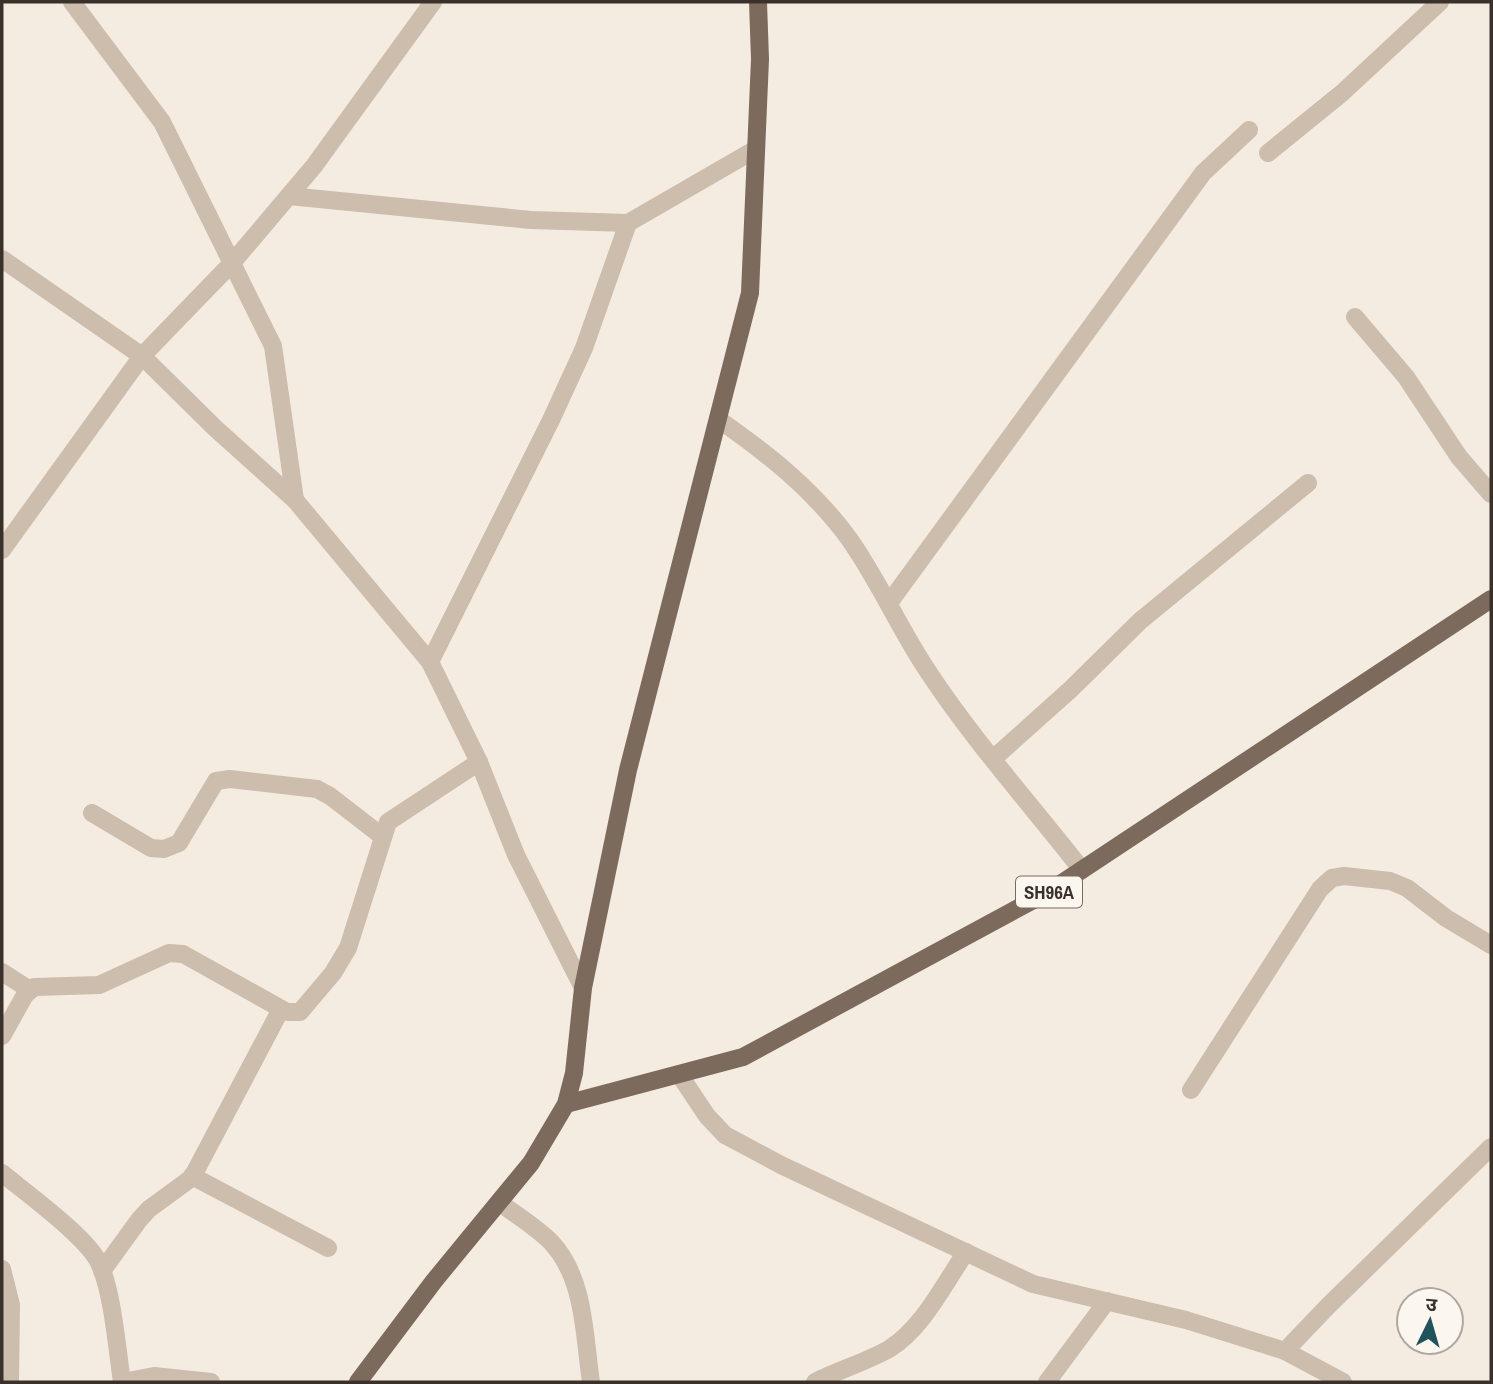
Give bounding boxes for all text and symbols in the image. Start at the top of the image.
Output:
road number: SH96A [1016,876,1082,908]
north arrow [1395,1286,1465,1356]
text: उ [1425,1291,1439,1318]

